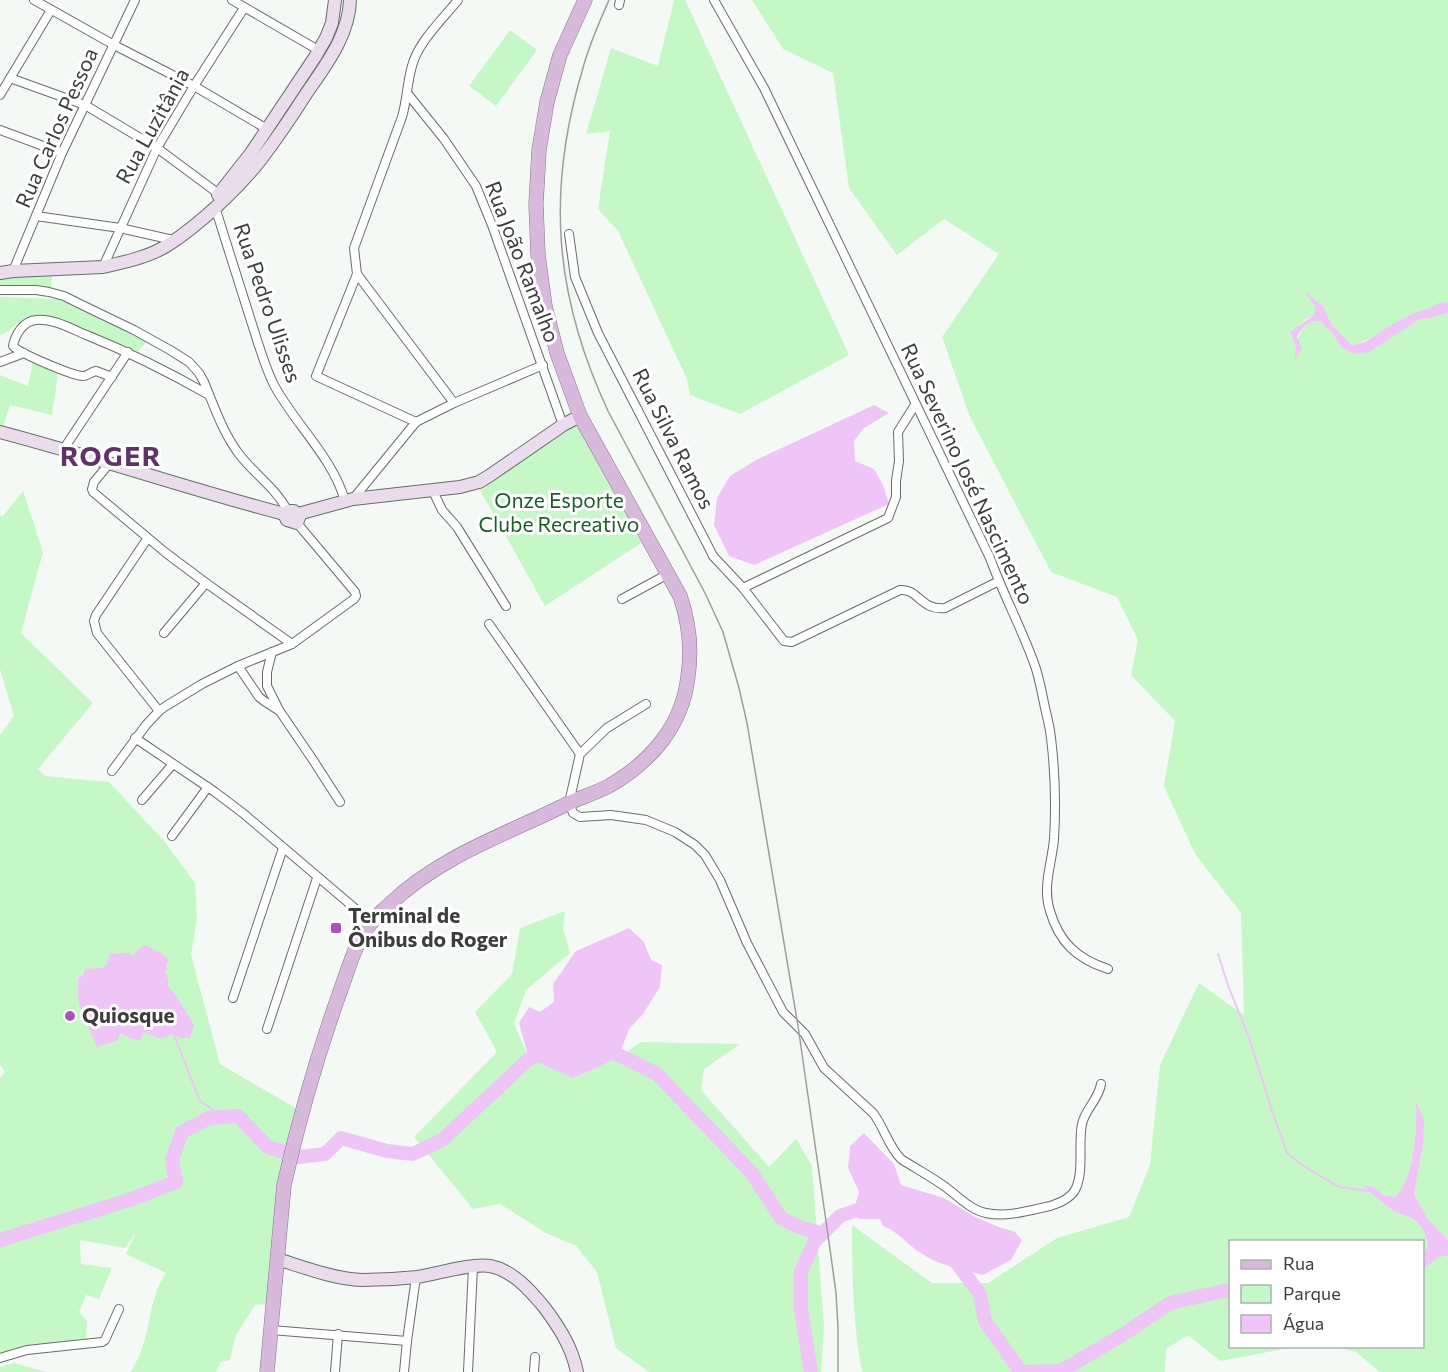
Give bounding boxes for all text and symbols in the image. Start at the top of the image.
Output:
street label: Rua Carlos Pessoa [9,44,102,211]
street label: Rua Luzitânia [110,63,194,187]
street label: Rua João Ramalho [481,177,566,346]
street label: Rua Pedro Ulisses [229,219,307,386]
street label: Rua Severino José Nascimento [897,339,1040,608]
street label: Rua Silva Ramos [628,364,721,513]
district label: ROGER [60,439,162,472]
park label: Onze Esporte Clube Recreativo [479,487,639,536]
place label: Terminal de Ônibus do Roger [348,902,508,951]
marker: Terminal de Ônibus do Roger [329,921,343,935]
place label: Quiosque [82,1002,174,1027]
marker: Quiosque [63,1009,77,1023]
legend [1229,1240,1424,1348]
text: Rua [1283,1252,1314,1274]
text: Parque [1283,1282,1341,1304]
text: Água [1283,1312,1324,1334]

